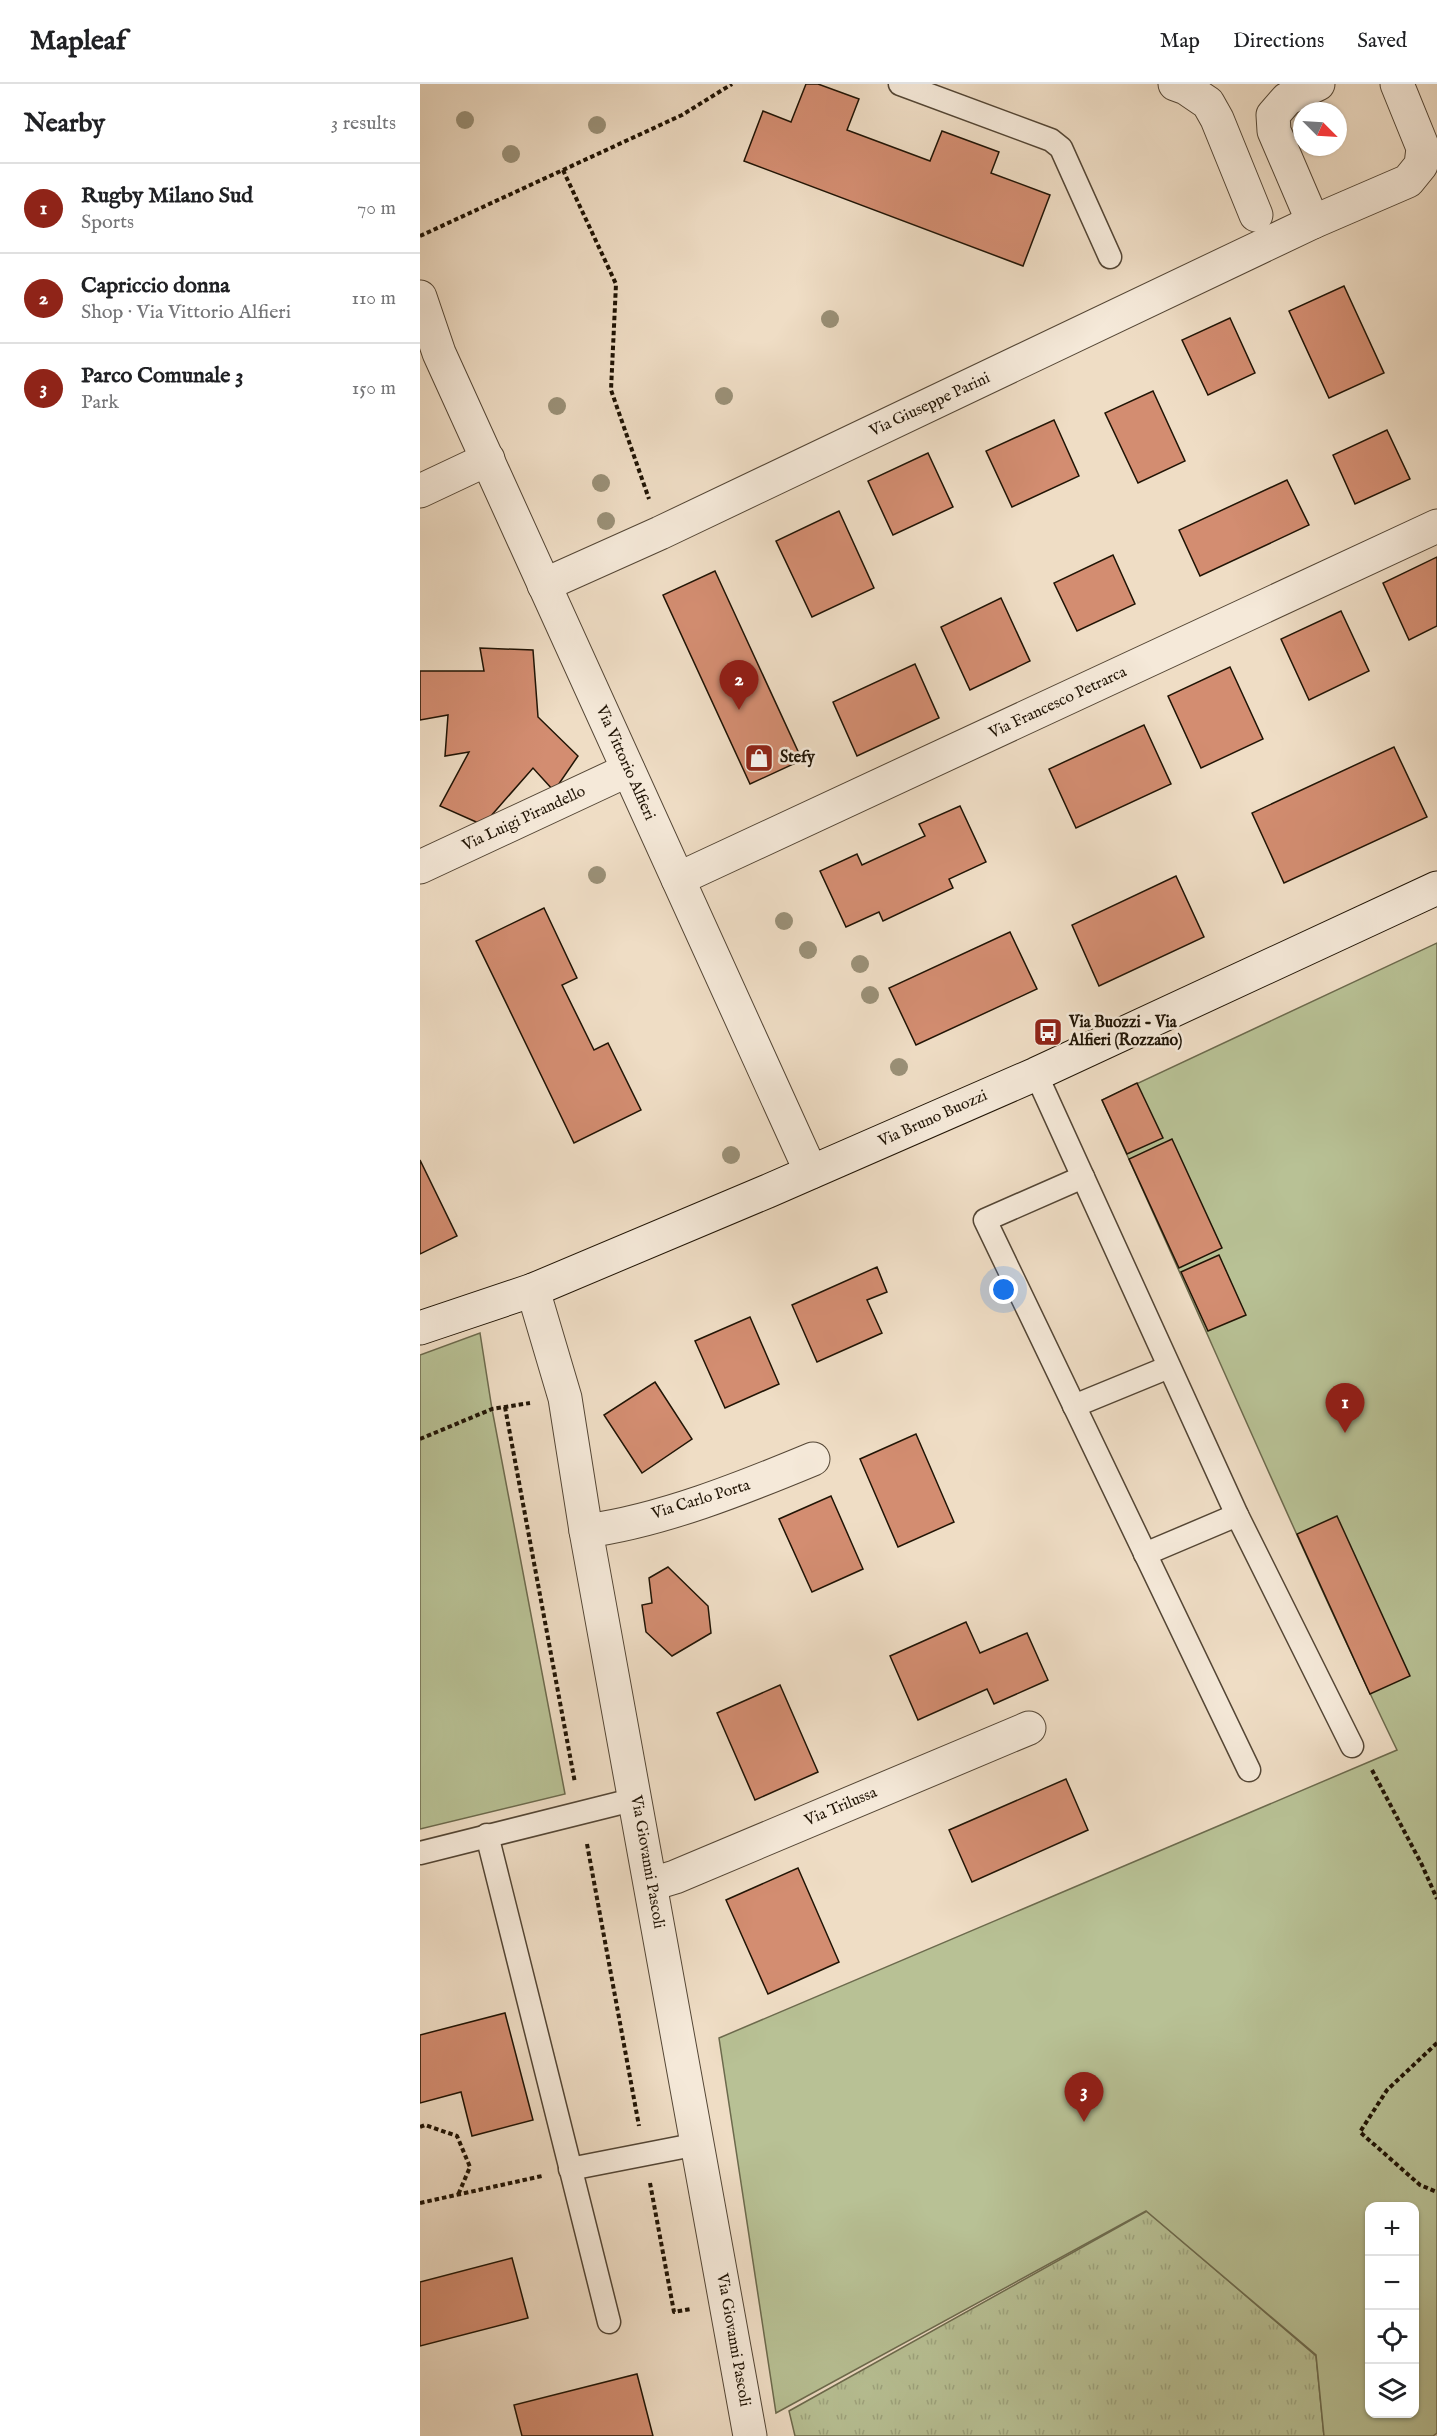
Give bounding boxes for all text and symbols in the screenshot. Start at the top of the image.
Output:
text: Mapleaf [30,24,126,59]
text: Map [1160,28,1200,55]
text: Directions [1233,28,1324,55]
text: Saved [1357,28,1407,55]
north arrow [1293,102,1347,156]
text: Nearby [24,107,105,140]
text: 3 results [331,111,396,136]
text: Rugby Milano Sud [81,182,253,210]
text: 1 [40,196,47,221]
text: 70 m [357,196,396,221]
text: Sports [81,210,134,235]
text: Capriccio donna [81,272,230,300]
text: 2 [39,286,48,311]
text: 110 m [352,286,396,311]
text: Shop · Via Vittorio Alfieri [81,300,291,325]
text: Parco Comunale 3 [81,362,243,390]
street label: Via Giuseppe Parini [866,368,993,442]
text: 3 [40,376,47,401]
text: 150 m [352,376,396,401]
text: Park [81,390,119,415]
pin: 2 [720,660,758,710]
street label: Via Francesco Petrarca [985,662,1130,744]
street label: Via Vittorio Alfieri [590,702,659,824]
shop icon: Stefy [743,742,775,774]
place label: Stefy [780,748,816,768]
street label: Via Luigi Pirandello [458,782,589,857]
place label: Via Buozzi - Via Alfieri (Rozzano) [1068,1013,1182,1051]
bus stop icon: Via Buozzi - Via Alfieri (Rozzano) [1032,1016,1064,1048]
street label: Via Bruno Buozzi [875,1086,991,1152]
your location [989,1275,1018,1304]
pin: 1 [1326,1384,1364,1433]
street label: Via Carlo Porta [649,1476,753,1525]
street label: Via Trilussa [801,1783,880,1832]
street label: Via Giovanni Pascoli [625,1793,669,1930]
pin: 3 [1064,2072,1104,2122]
map controls [1365,2202,1419,2418]
button: + [1365,2202,1419,2256]
button: − [1365,2256,1419,2310]
street label: Via Giovanni Pascoli [711,2271,755,2408]
button: locate [1365,2310,1419,2364]
button: layers [1365,2364,1419,2418]

